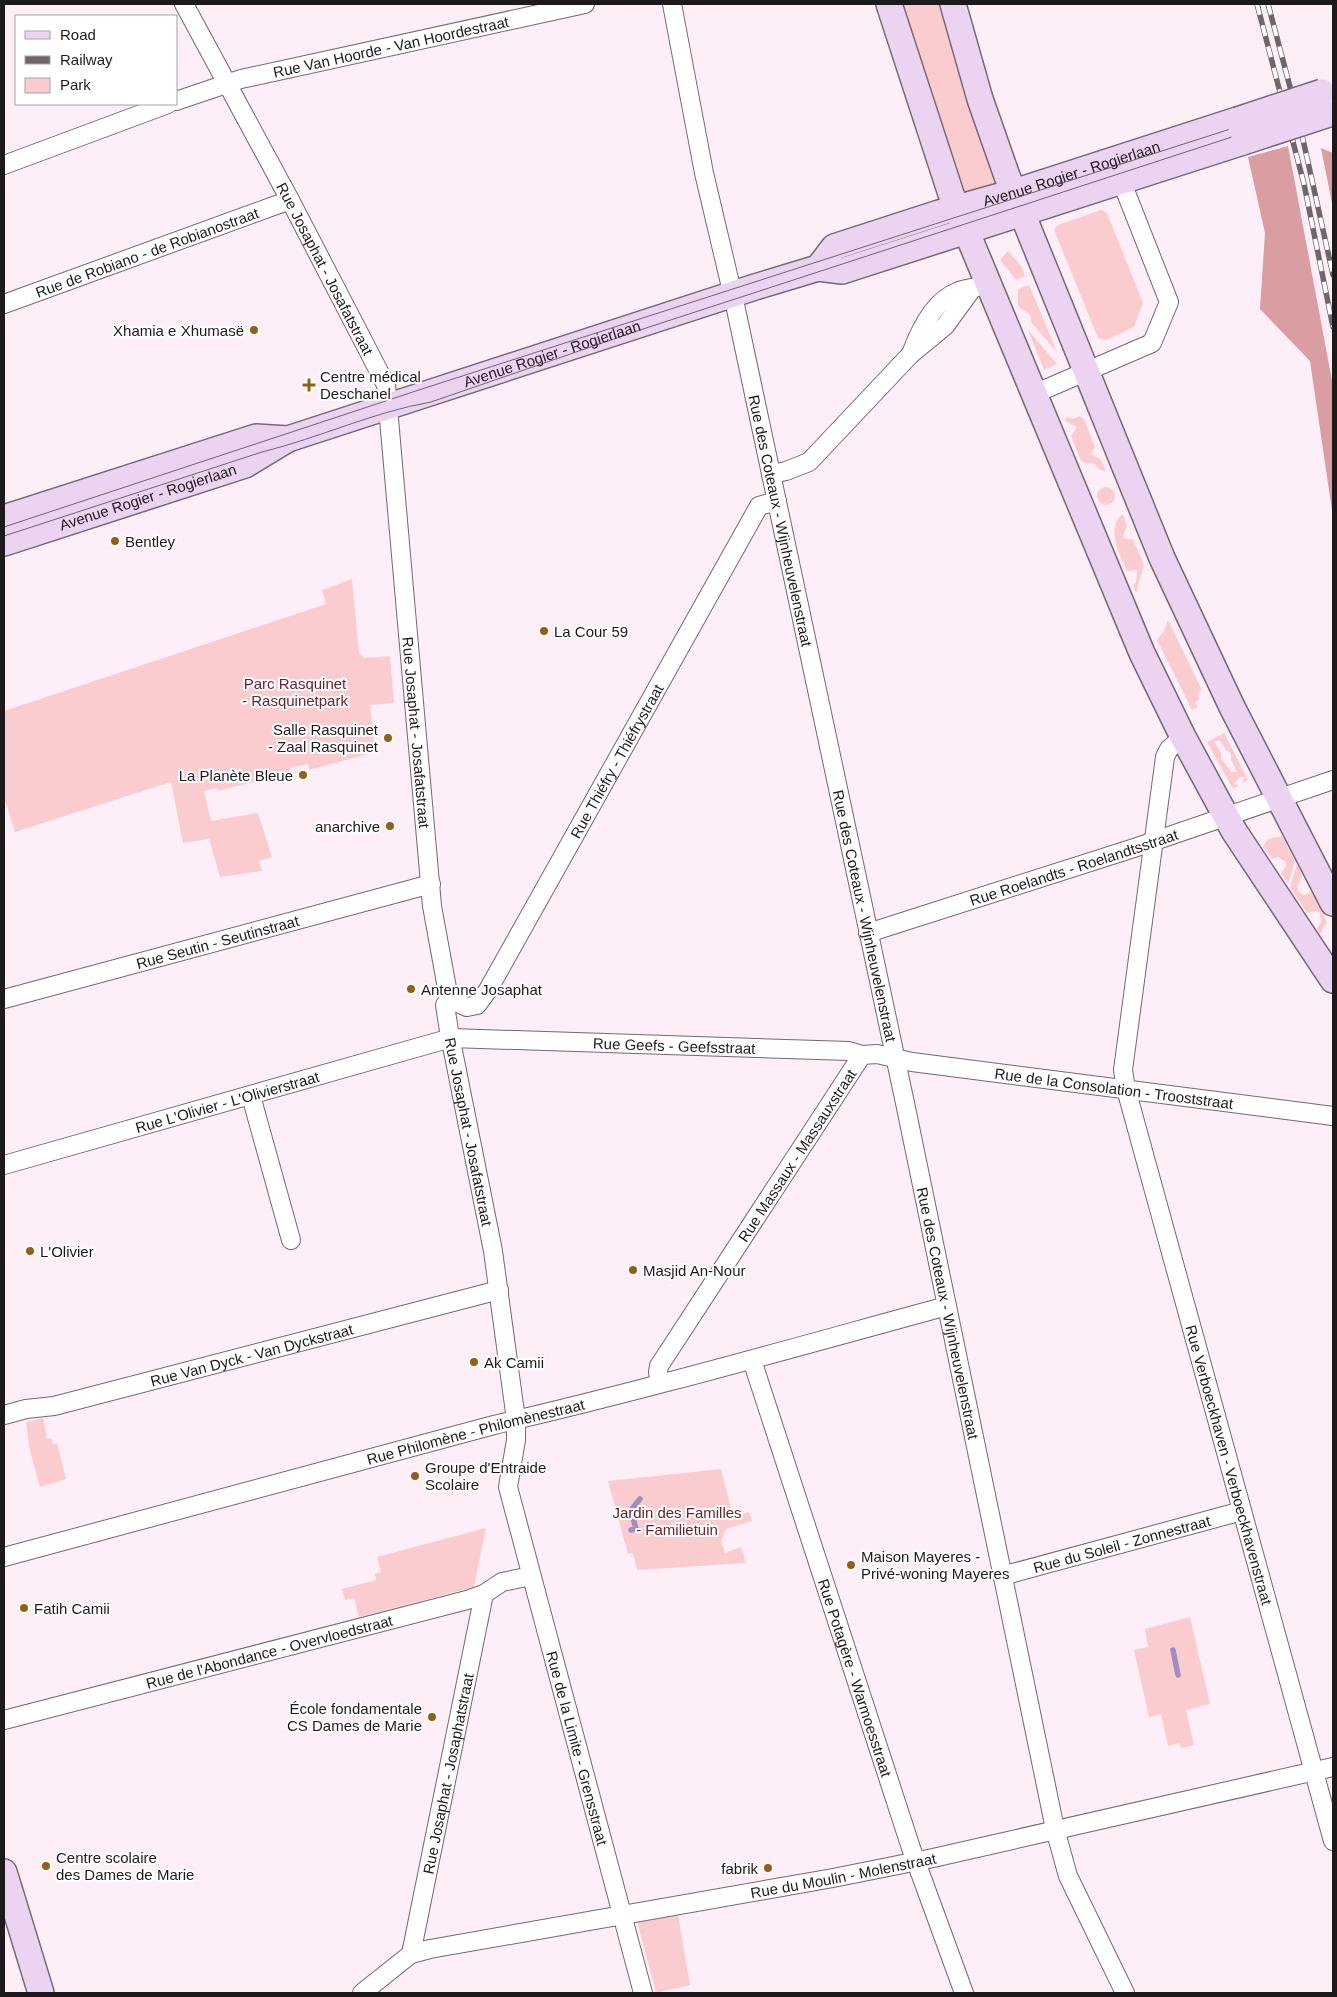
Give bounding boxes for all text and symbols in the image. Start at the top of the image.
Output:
street label: Rue Van Hoorde - Van Hoordestraat [272,12,511,80]
legend [15,15,178,105]
text: Road [60,26,96,43]
text: Railway [60,51,113,68]
text: Park [60,76,91,93]
street label: Avenue Rogier - Rogierlaan [981,137,1162,209]
street label: Rue Josaphat - Josafatstraat [274,179,378,358]
street label: Rue de Robiano - de Robianostraat [33,203,261,300]
street label: Avenue Rogier - Rogierlaan [461,316,642,390]
place label: Xhamia e Xhumasë [113,322,244,339]
marker: Xhamia e Xhumasë [248,324,260,336]
place label: Centre médical Deschanel [320,368,421,402]
marker: Centre médical Deschanel [302,378,316,392]
street label: Rue des Coteaux - Wijnheuvelenstraat [746,393,816,649]
street label: Avenue Rogier - Rogierlaan [57,460,238,533]
place label: Bentley [125,533,176,550]
marker: Bentley [109,535,121,547]
place label: La Cour 59 [554,623,628,640]
marker: La Cour 59 [538,625,550,637]
street label: Rue Josaphat - Josafatstraat [400,636,434,830]
park label: Parc Rasquinet - Rasquinetpark [242,675,348,709]
street label: Rue Thiéfry - Thiéfrystraat [566,680,667,841]
place label: Salle Rasquinet - Zaal Rasquinet [268,721,379,755]
marker: Salle Rasquinet - Zaal Rasquinet [382,732,394,744]
place label: La Planète Bleue [179,767,293,784]
marker: La Planète Bleue [297,769,309,781]
street label: Rue des Coteaux - Wijnheuvelenstraat [830,788,900,1044]
place label: anarchive [315,818,380,835]
marker: anarchive [384,820,396,832]
street label: Rue Roelandts - Roelandtsstraat [967,825,1181,908]
street label: Rue Seutin - Seutinstraat [134,911,301,972]
place label: Antenne Josaphat [421,981,543,998]
marker: Antenne Josaphat [405,983,417,995]
street label: Rue Geefs - Geefsstraat [593,1034,757,1056]
street label: Rue Josaphat - Josafatstraat [442,1036,496,1228]
street label: Rue de la Consolation - Trooststraat [994,1064,1235,1112]
street label: Rue Massaux - Massauxstraat [734,1065,860,1245]
street label: Rue L'Olivier - L'Olivierstraat [133,1067,322,1136]
street label: Rue des Coteaux - Wijnheuvelenstraat [914,1186,983,1441]
place label: L'Olivier [40,1243,94,1260]
marker: L'Olivier [24,1245,36,1257]
place label: Masjid An-Nour [643,1262,746,1279]
marker: Masjid An-Nour [627,1264,639,1276]
street label: Rue Van Dyck - Van Dyckstraat [148,1320,355,1389]
street label: Rue Verboeckhaven - Verboeckhavenstraat [1183,1323,1276,1607]
place label: Ak Camii [484,1354,544,1371]
marker: Ak Camii [468,1356,480,1368]
street label: Rue Philomène - Philomènestraat [365,1395,587,1467]
place label: Groupe d'Entraide Scolaire [425,1459,546,1493]
marker: Groupe d'Entraide Scolaire [409,1470,421,1482]
park label: Jardin des Familles - Familietuin [612,1504,742,1538]
street label: Rue du Soleil - Zonnestraat [1031,1511,1213,1576]
place label: Maison Mayeres - Privé-woning Mayeres [861,1548,1009,1582]
marker: Maison Mayeres - Privé-woning Mayeres [845,1559,857,1571]
street label: Rue Potagère - Warmoesstraat [815,1576,896,1779]
place label: Fatih Camii [34,1600,110,1617]
marker: Fatih Camii [18,1602,30,1614]
street label: Rue de l'Abondance - Overvloedstraat [144,1611,395,1691]
street label: Rue de la Limite - Grensstraat [544,1649,612,1848]
street label: Rue Josaphat - Josaphatstraat [419,1671,476,1876]
place label: École fondamentale CS Dames de Marie [287,1700,422,1734]
marker: École fondamentale CS Dames de Marie [426,1711,438,1723]
place label: Centre scolaire des Dames de Marie [56,1849,194,1883]
street label: Rue du Moulin - Molenstraat [749,1849,938,1901]
marker: Centre scolaire des Dames de Marie [40,1860,52,1872]
place label: fabrik [721,1860,758,1877]
marker: fabrik [762,1862,774,1874]

